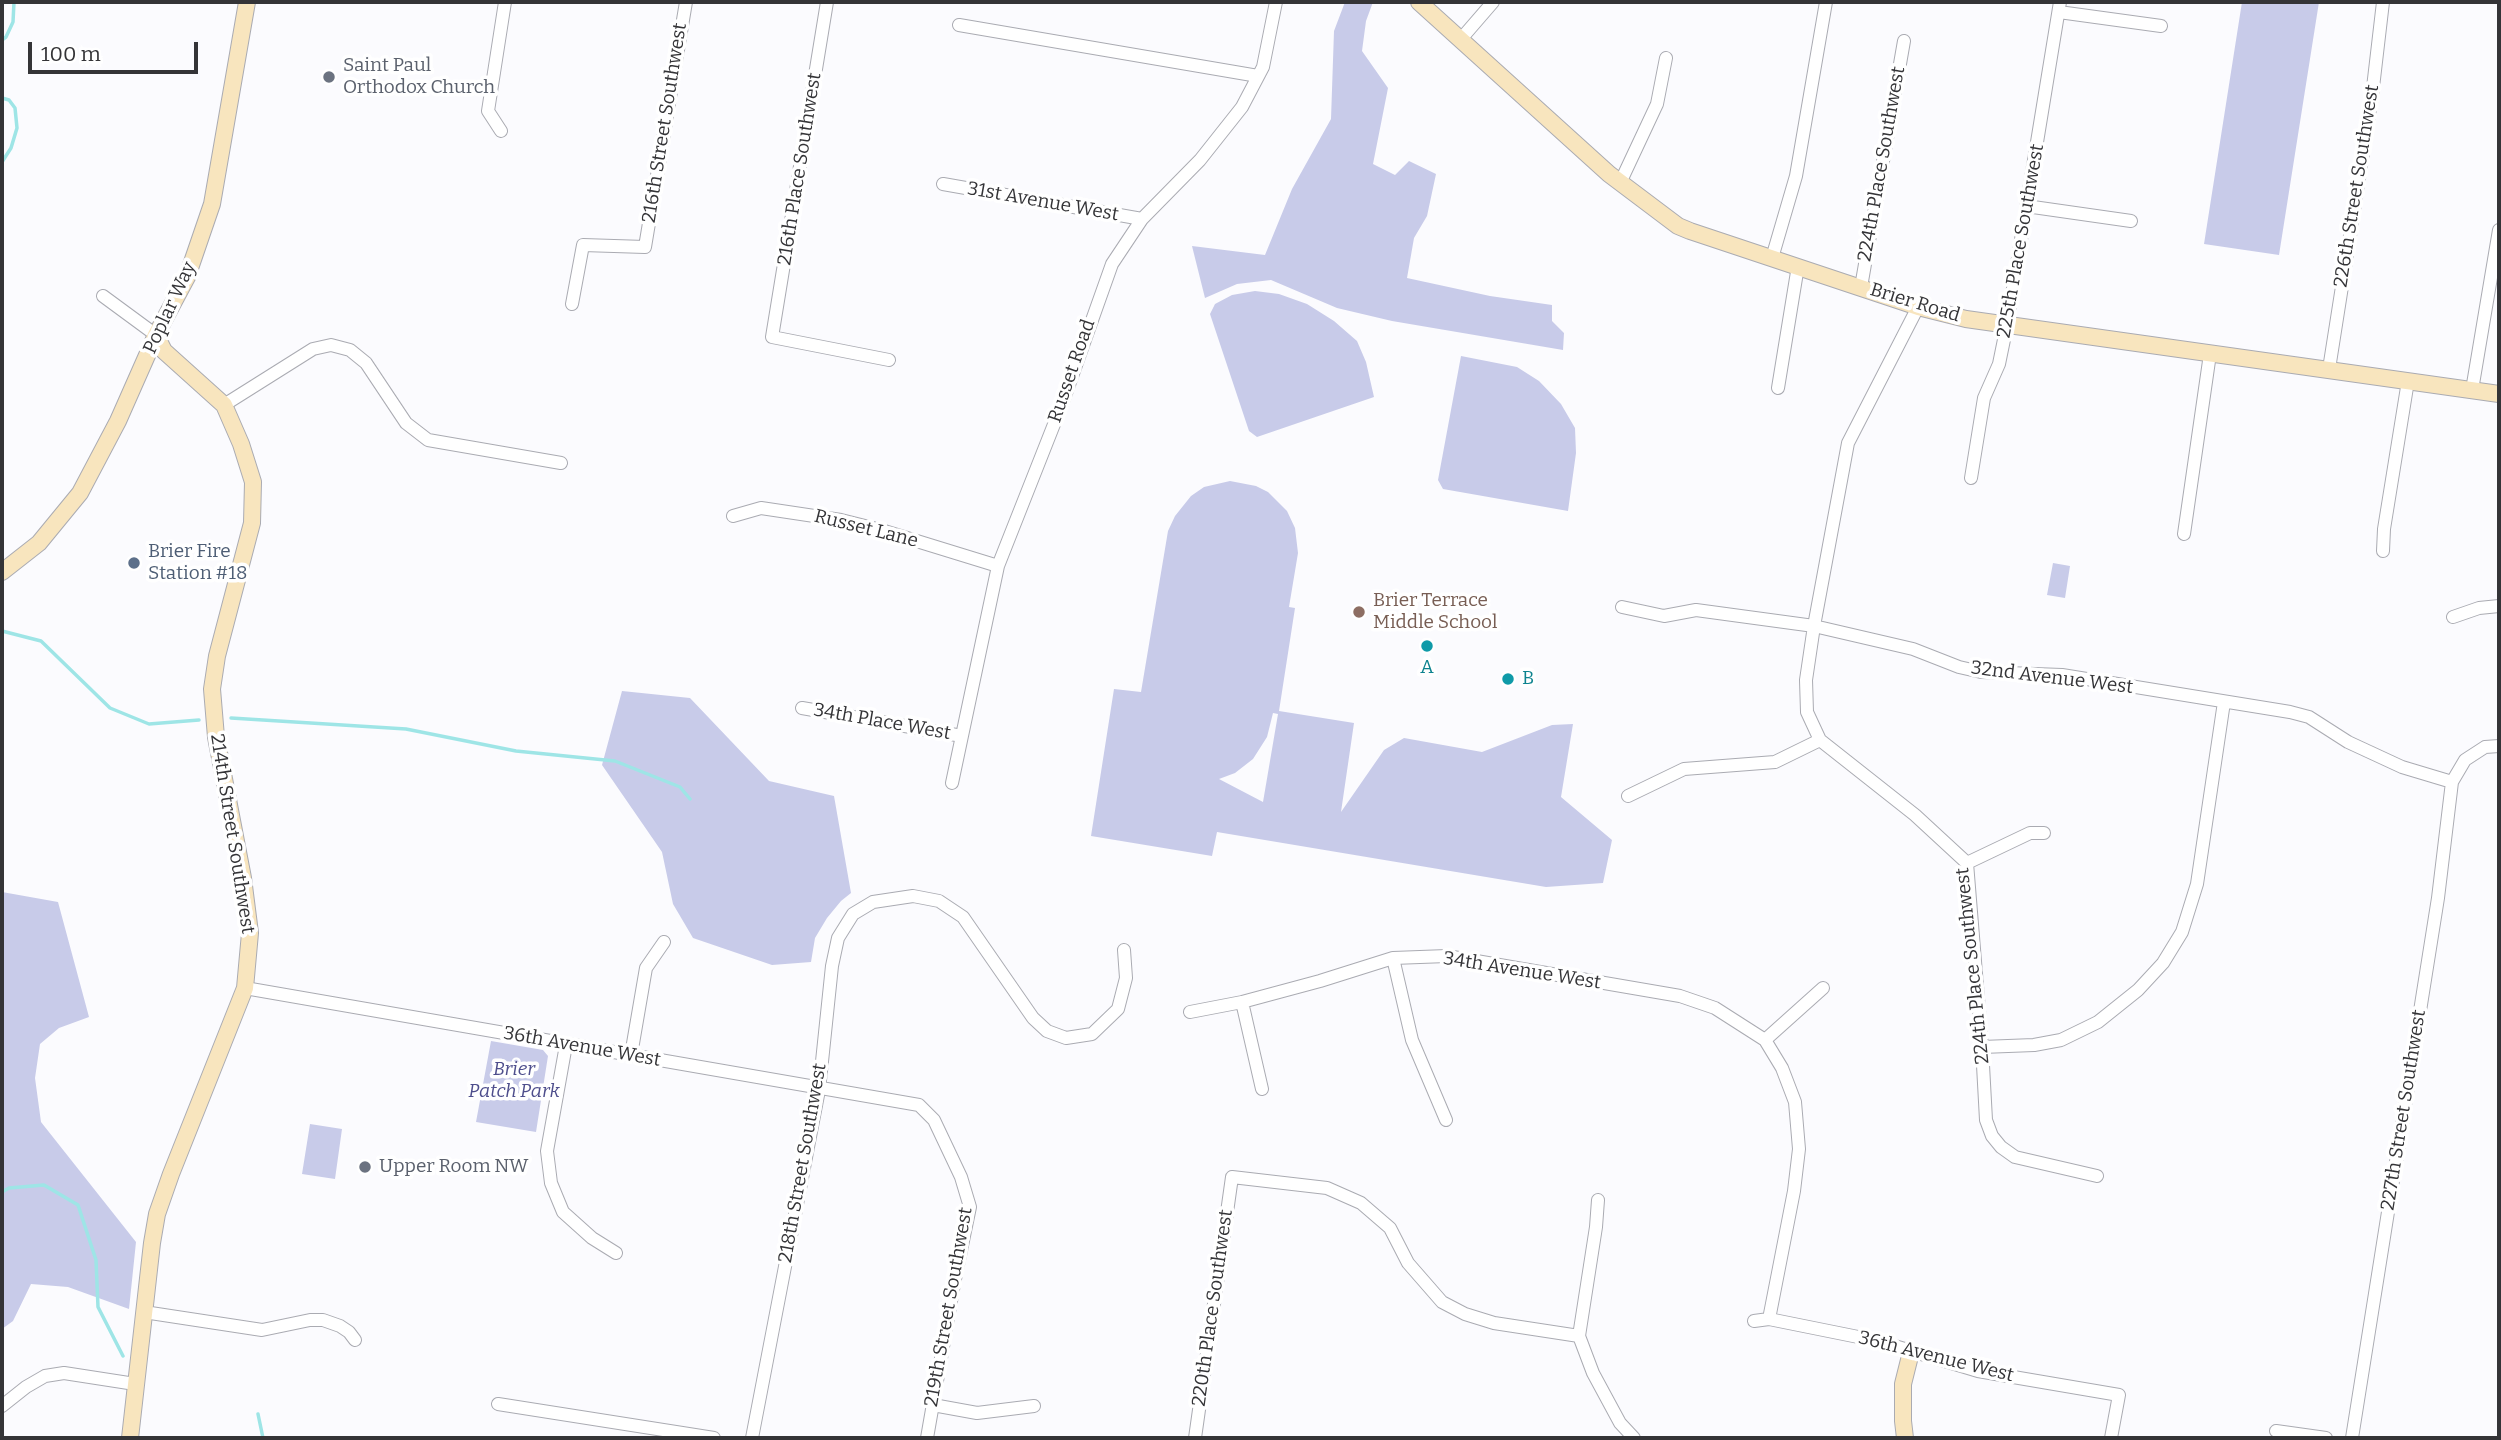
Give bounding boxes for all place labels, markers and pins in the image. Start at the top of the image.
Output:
place label: Saint Paul Orthodox Church [343,55,495,99]
marker: Saint Paul Orthodox Church [321,69,337,85]
place label: Brier Fire Station #18 [148,541,247,585]
marker: Brier Fire Station #18 [126,555,142,571]
place label: Brier Terrace Middle School [1373,590,1497,634]
marker: Brier Terrace Middle School [1351,604,1367,620]
marker: A [1419,638,1435,654]
place label: A [1420,657,1434,679]
place label: B [1522,668,1534,690]
marker: B [1500,671,1516,687]
place label: Upper Room NW [379,1156,528,1178]
marker: Upper Room NW [357,1159,373,1175]

